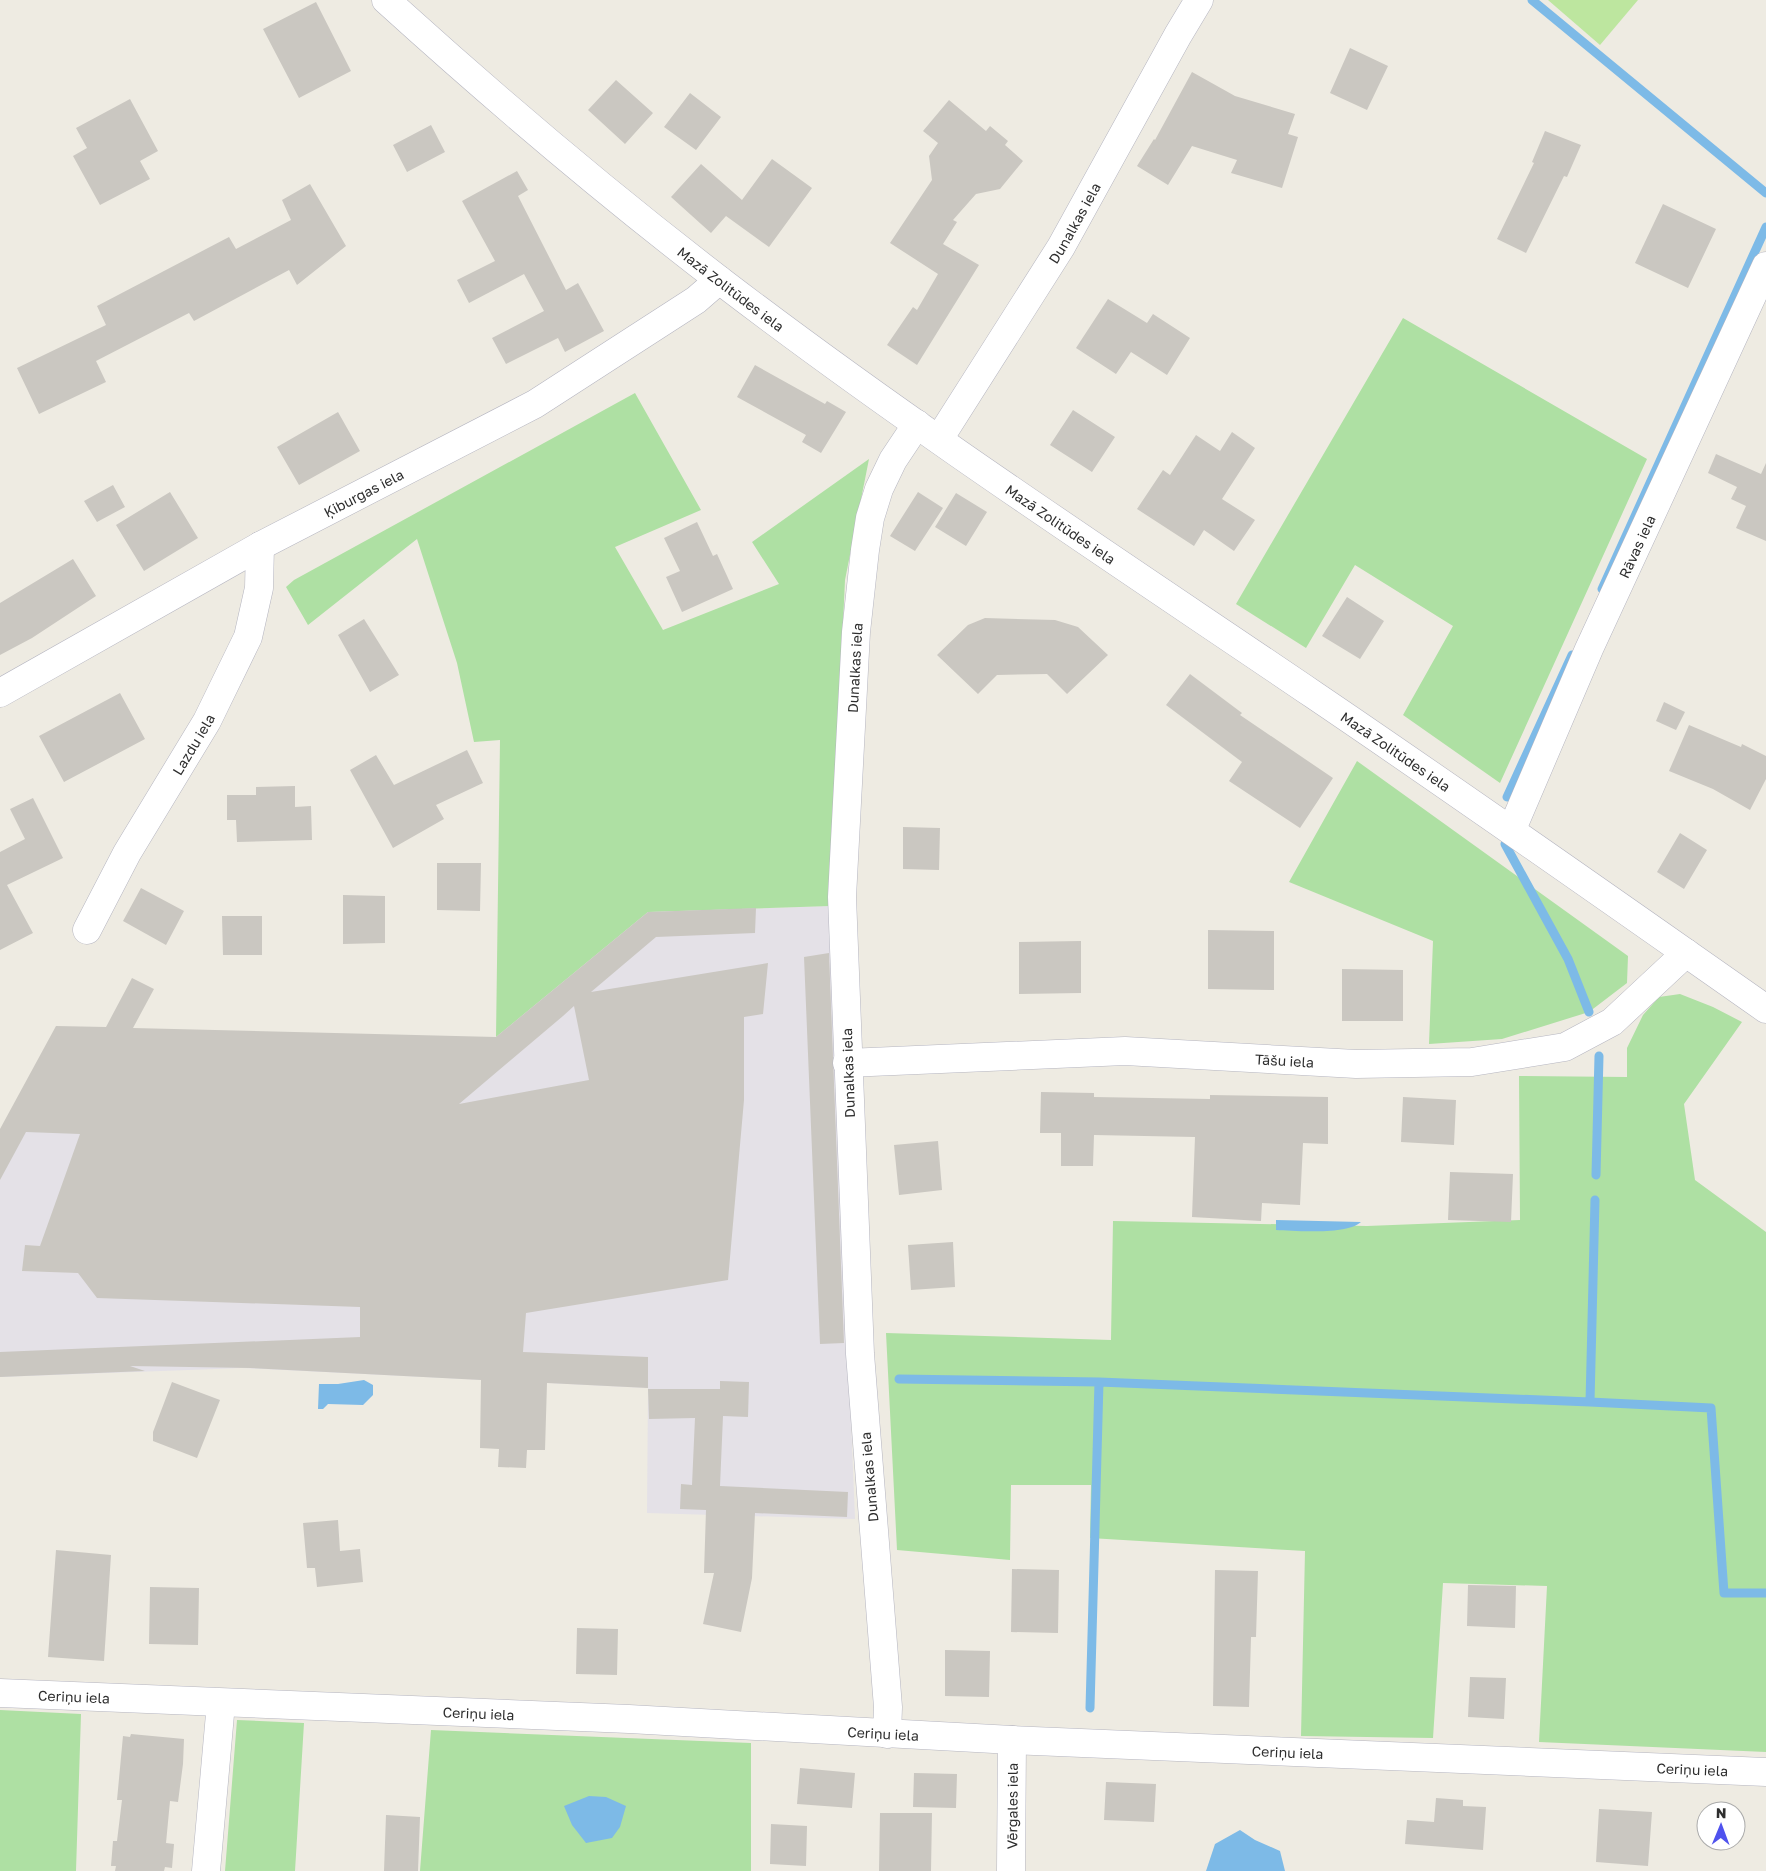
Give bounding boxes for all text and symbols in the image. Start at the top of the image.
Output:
street label: Dunalkas iela [1044,179,1104,266]
street label: Mazā Zolitūdes iela [675,243,788,334]
street label: Ķiburgas iela [321,465,406,521]
street label: Mazā Zolitūdes iela [1002,480,1119,567]
street label: Rāvas iela [1615,512,1658,580]
street label: Dunalkas iela [843,622,865,713]
street label: Mazā Zolitūdes iela [1338,707,1454,795]
street label: Lazdu iela [168,711,218,778]
street label: Dunalkas iela [838,1028,858,1118]
street label: Tāšu iela [1255,1050,1314,1070]
street label: Dunalkas iela [857,1431,881,1523]
street label: Ceriņu iela [38,1686,110,1706]
street label: Ceriņu iela [442,1703,515,1723]
street label: Ceriņu iela [847,1722,919,1743]
street label: Ceriņu iela [1251,1742,1324,1762]
street label: Ceriņu iela [1656,1759,1729,1779]
street label: Vērgales iela [1003,1763,1020,1849]
north arrow [1696,1801,1746,1851]
text: N [1716,1804,1727,1821]

